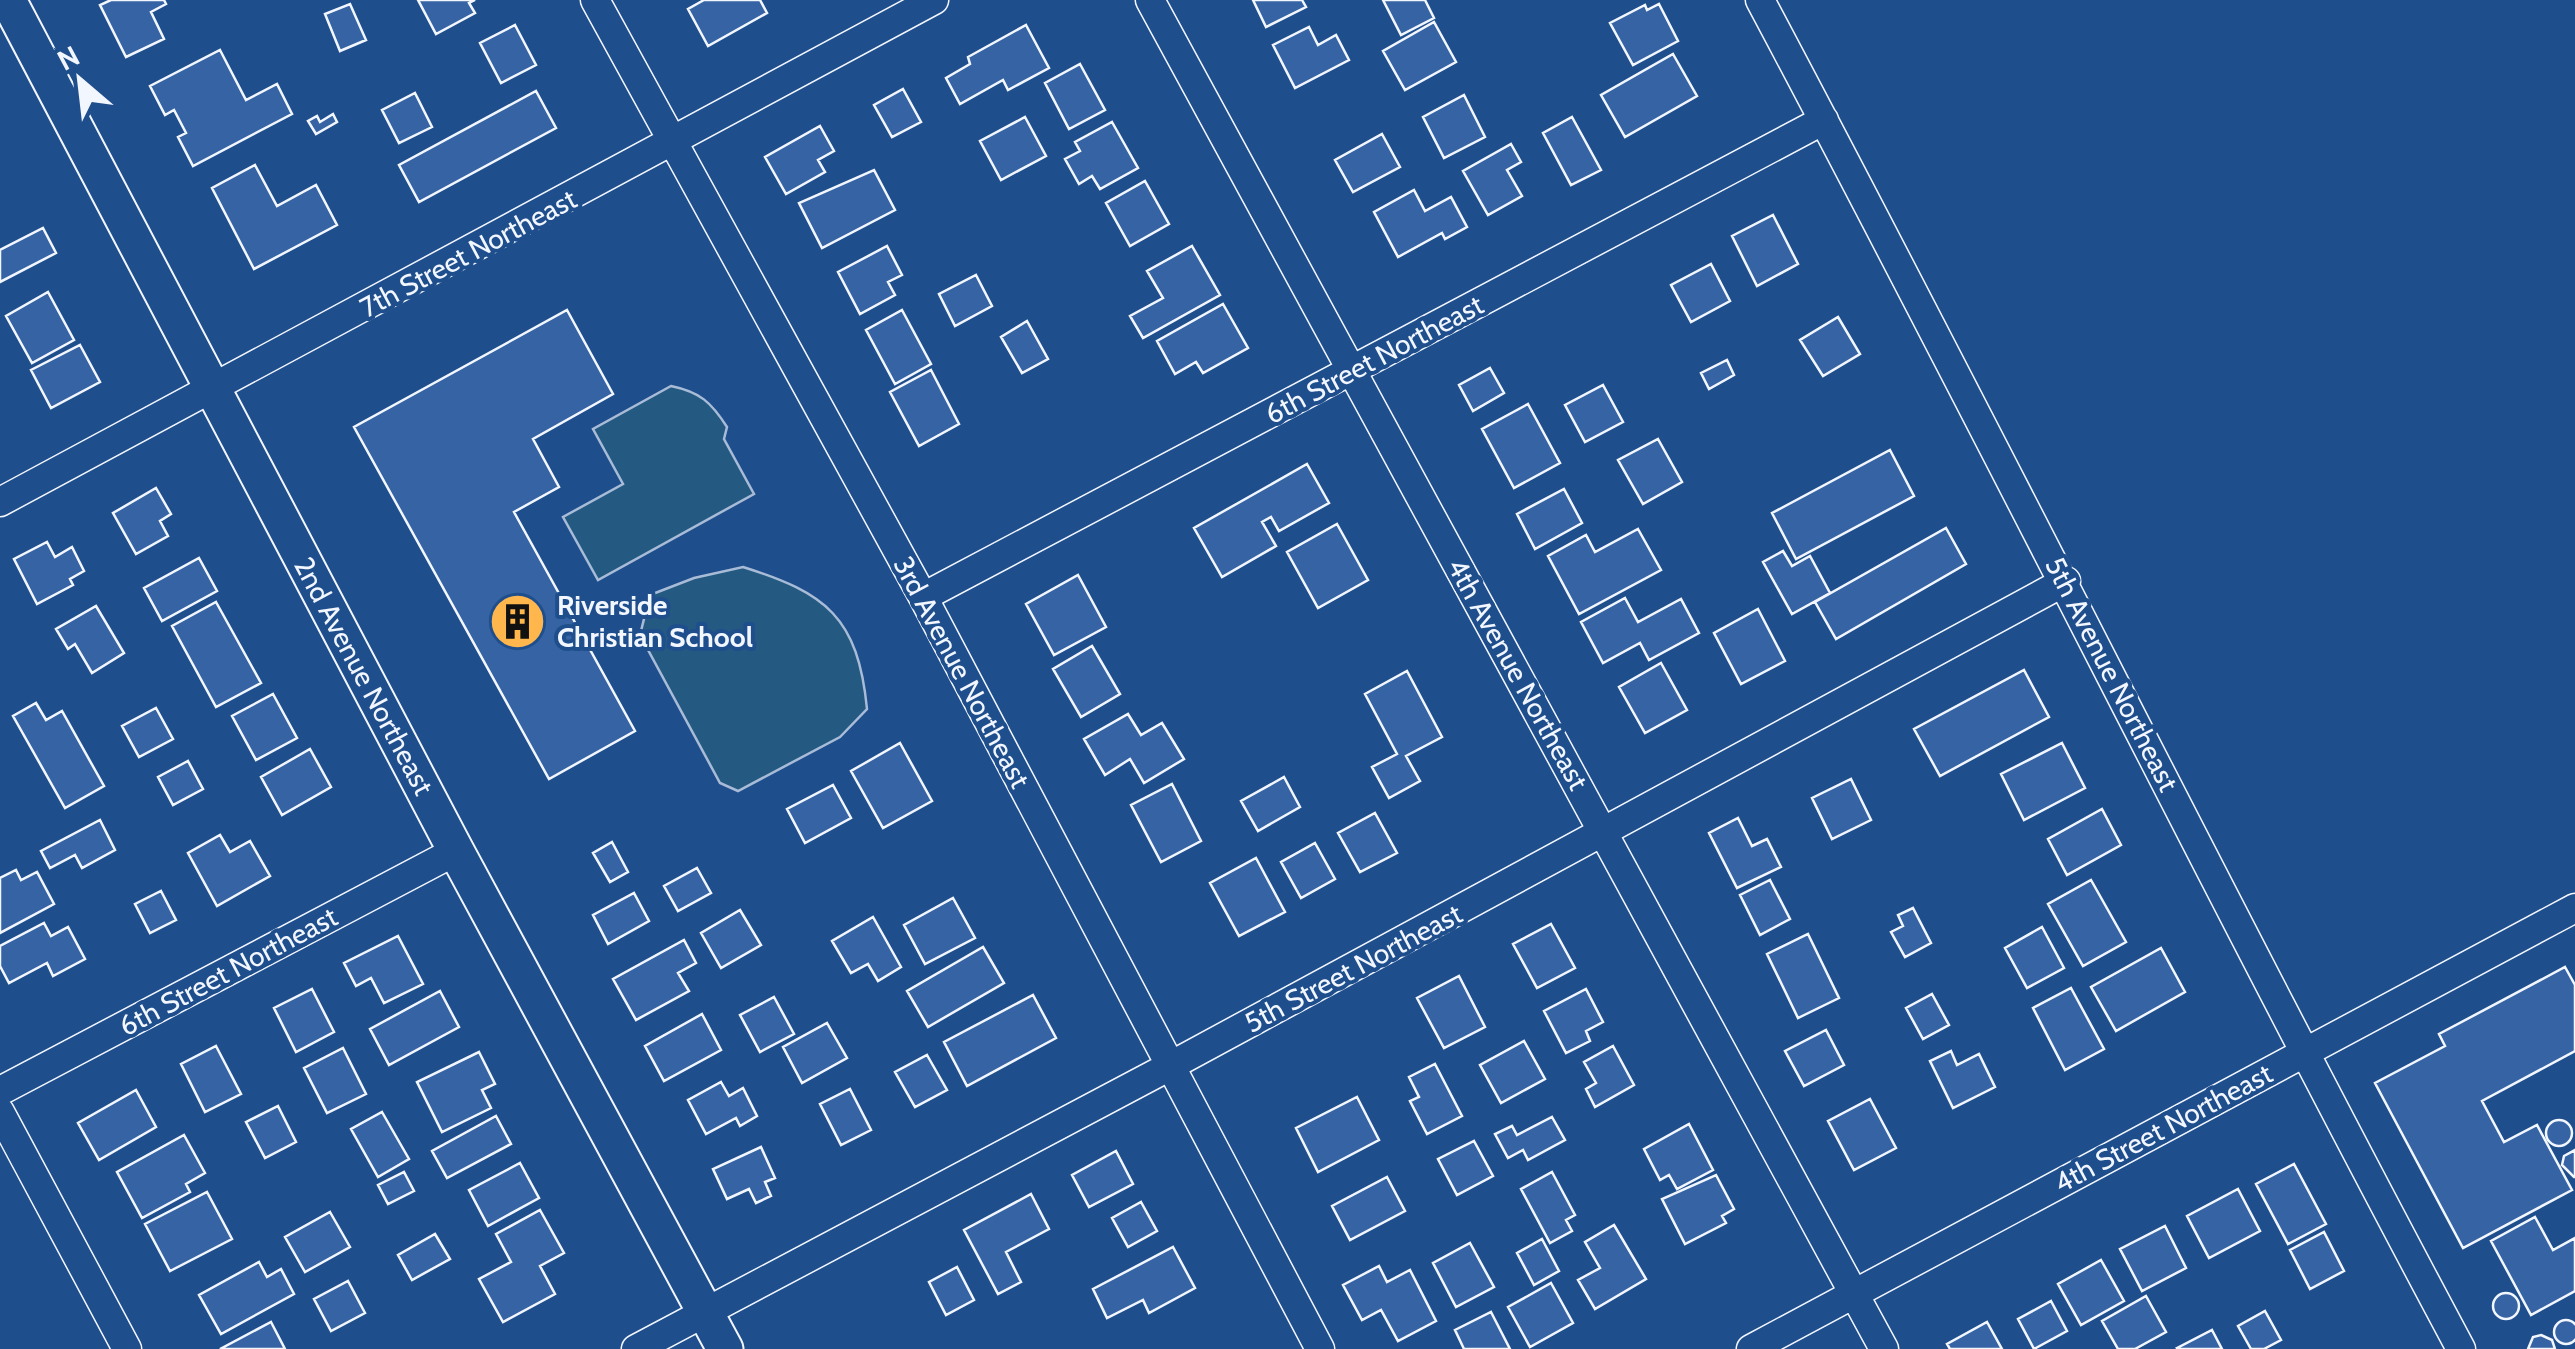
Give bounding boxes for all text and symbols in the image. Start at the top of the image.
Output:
north arrow [30,30,130,130]
text: N [52,38,85,78]
street label: 7th Street Northeast [354,182,582,324]
street label: 6th Street Northeast [1259,287,1489,431]
street label: 3rd Avenue Northeast [887,550,1037,794]
street label: 2nd Avenue Northeast [287,551,441,801]
street label: 5th Avenue Northeast [2038,551,2186,797]
street label: 4th Avenue Northeast [1440,552,1596,796]
place label: Riverside Christian School [557,588,753,654]
building icon: Riverside Christian School [488,591,548,651]
street label: 5th Street Northeast [1238,896,1468,1040]
street label: 6th Street Northeast [113,899,343,1043]
street label: 4th Street Northeast [2048,1056,2278,1200]

